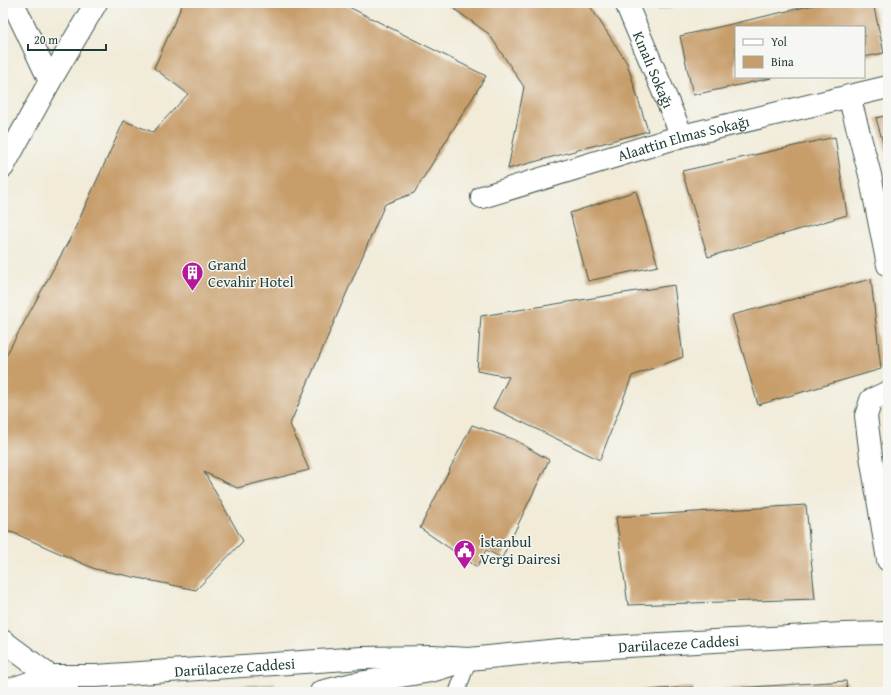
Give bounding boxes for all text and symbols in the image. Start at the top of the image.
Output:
scale bar [28,26,106,52]
legend [735,26,865,78]
street label: Kınalı Sokağı [628,28,679,111]
text: 20 m [34,31,58,48]
text: Yol [771,33,788,50]
text: Bina [771,53,794,70]
street label: Alaattin Elmas Sokağı [615,110,751,166]
place label: Grand Cevahir Hotel [208,254,294,292]
building icon: Grand Cevahir Hotel [180,260,206,293]
place label: İstanbul Vergi Dairesi [480,531,561,569]
public building icon: İstanbul Vergi Dairesi [451,537,477,570]
street label: Darülaceze Caddesi [618,629,740,657]
street label: Darülaceze Caddesi [174,652,296,681]

